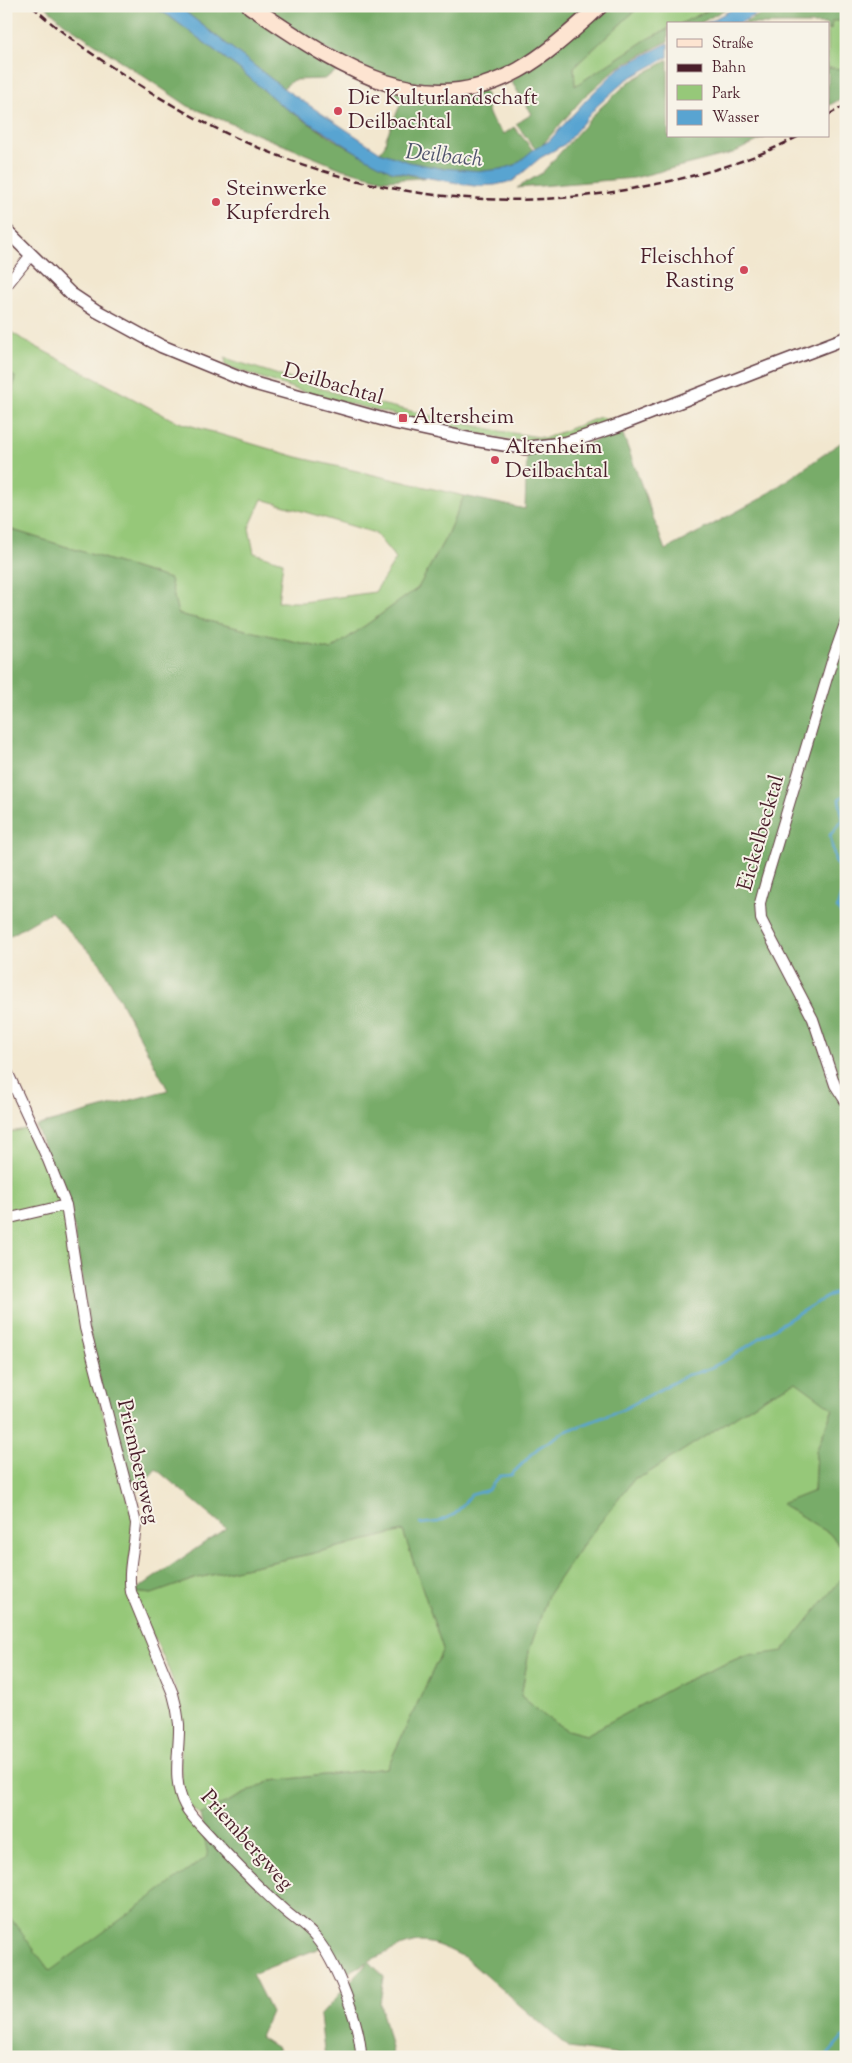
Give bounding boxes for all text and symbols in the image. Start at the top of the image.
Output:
legend [667,22,830,138]
text: Straße [712,34,754,55]
text: Bahn [712,58,746,79]
place label: Die Kulturlandschaft Deilbachtal [348,84,538,138]
text: Park [712,84,741,105]
marker: Die Kulturlandschaft Deilbachtal [332,105,344,117]
text: Wasser [712,108,759,129]
water label: Deilbach [404,137,485,177]
place label: Steinwerke Kupferdreh [226,175,330,229]
marker: Steinwerke Kupferdreh [210,196,222,208]
place label: Fleischhof Rasting [640,243,736,297]
marker: Fleischhof Rasting [738,264,750,276]
street label: Deilbachtal [279,356,387,414]
place label: Altersheim [413,403,514,433]
marker: Altersheim [397,412,409,424]
place label: Altenheim Deilbachtal [505,433,609,487]
marker: Altenheim Deilbachtal [489,454,501,466]
street label: Eickelbecktal [731,771,793,894]
street label: Priembergweg [108,1397,166,1527]
street label: Priembergweg [192,1784,300,1898]

